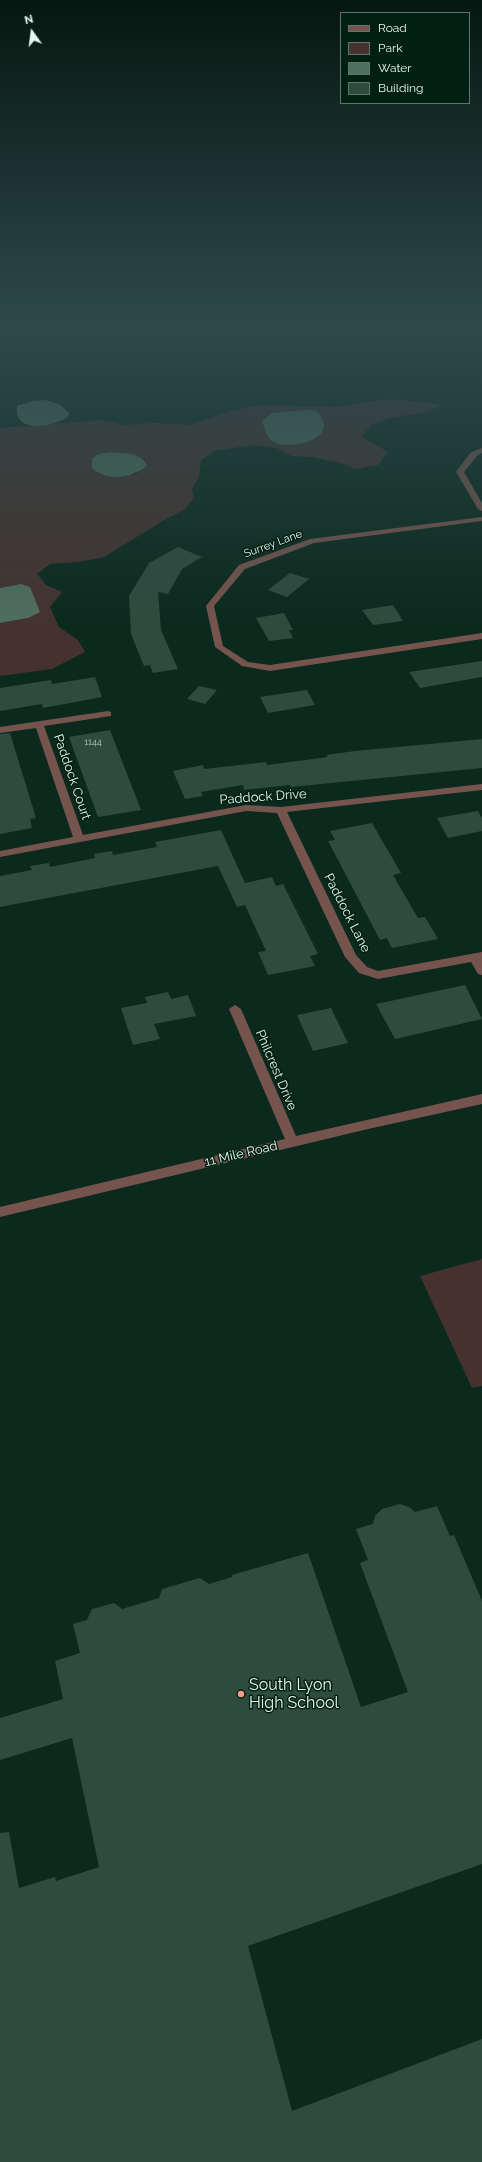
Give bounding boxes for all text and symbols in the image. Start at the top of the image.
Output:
north arrow [12,12,52,52]
legend [340,12,470,104]
text: N [23,13,35,27]
text: Road [378,21,407,35]
text: Park [378,41,403,55]
text: Water [378,61,412,75]
text: Building [378,81,424,95]
street label: Surrey Lane [242,527,304,561]
street label: Paddock Court [50,732,94,822]
house number: 1144 [84,737,102,747]
street label: Paddock Drive [219,786,307,808]
street label: Paddock Lane [320,871,374,955]
street label: Philcrest Drive [252,1027,300,1113]
street label: 11 Mile Road [203,1138,279,1170]
place label: South Lyon High School [249,1675,339,1713]
marker: South Lyon High School [236,1689,246,1699]

